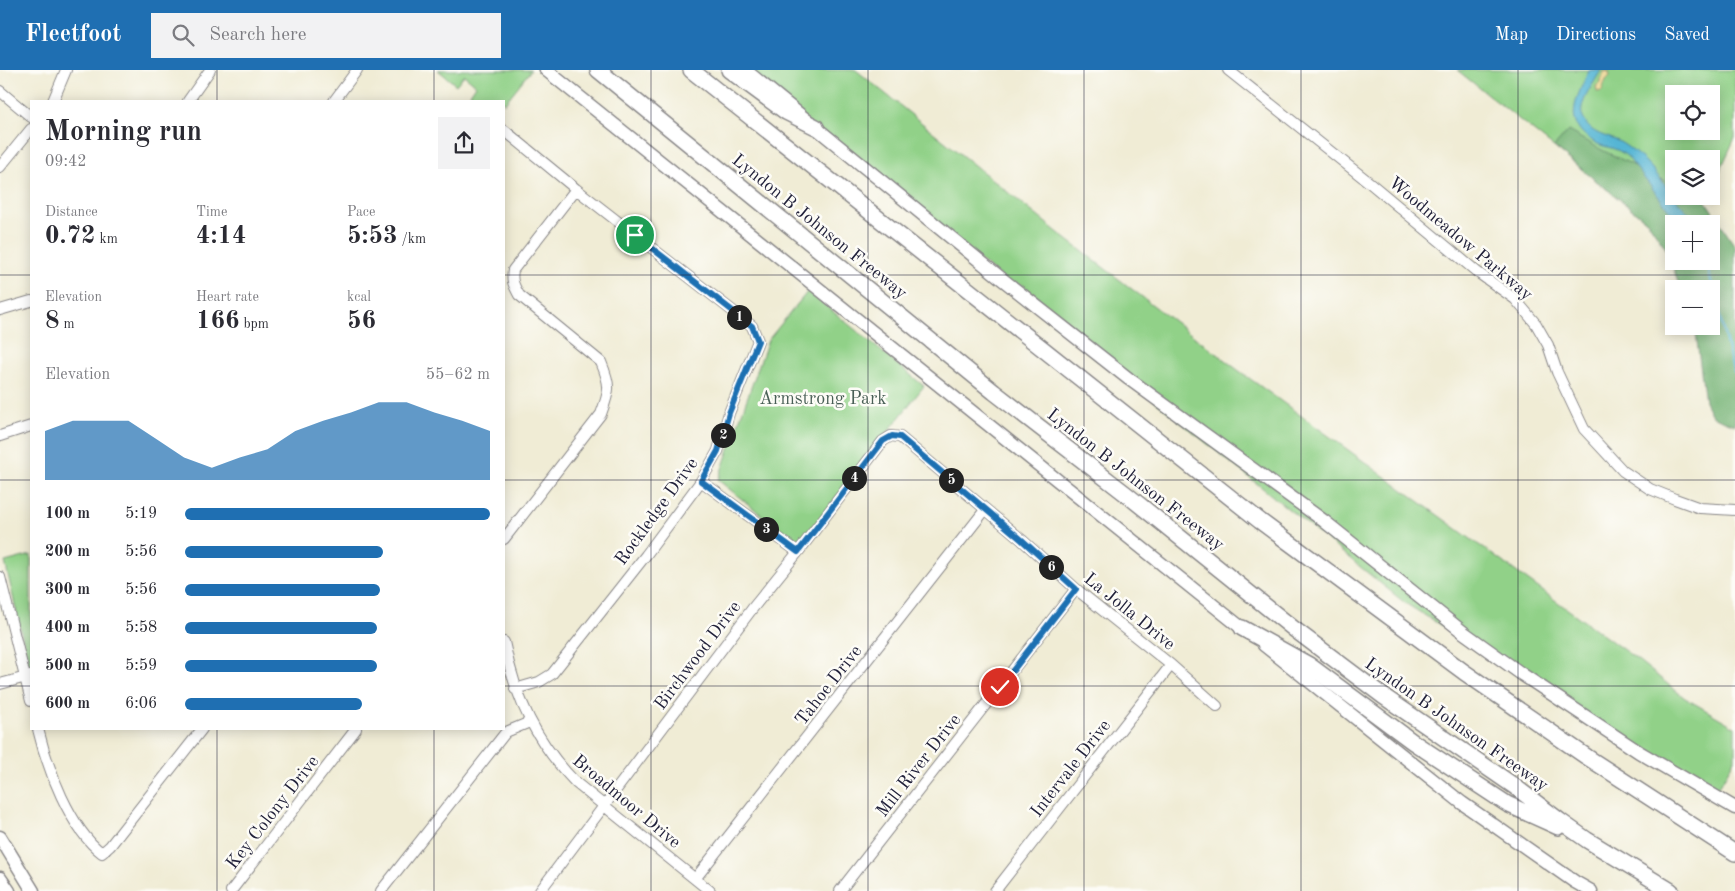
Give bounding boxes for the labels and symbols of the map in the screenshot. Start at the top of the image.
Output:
street label: Lyndon B Johnson Freeway [729,151,911,303]
street label: Woodmeadow Parkway [1385,173,1536,304]
pin [614,214,656,256]
pin: 1 [726,304,752,330]
park label: Armstrong Park [759,390,887,408]
street label: Lyndon B Johnson Freeway [1043,405,1228,555]
pin: 2 [710,422,736,448]
street label: Rockledge Drive [612,455,702,569]
pin: 4 [842,466,866,490]
pin: 5 [938,468,964,492]
pin: 3 [754,516,778,542]
pin: 6 [1038,554,1064,580]
street label: La Jolla Drive [1080,570,1178,654]
street label: Birchwood Drive [651,598,744,713]
street label: Tahoe Drive [792,642,865,729]
street label: Lyndon B Johnson Freeway [1361,655,1552,795]
pin [979,666,1021,708]
street label: Mill River Drive [873,711,964,820]
street label: Intervale Drive [1027,717,1114,821]
street label: Key Colony Drive [223,752,323,873]
street label: Broadmoor Drive [569,752,684,852]

